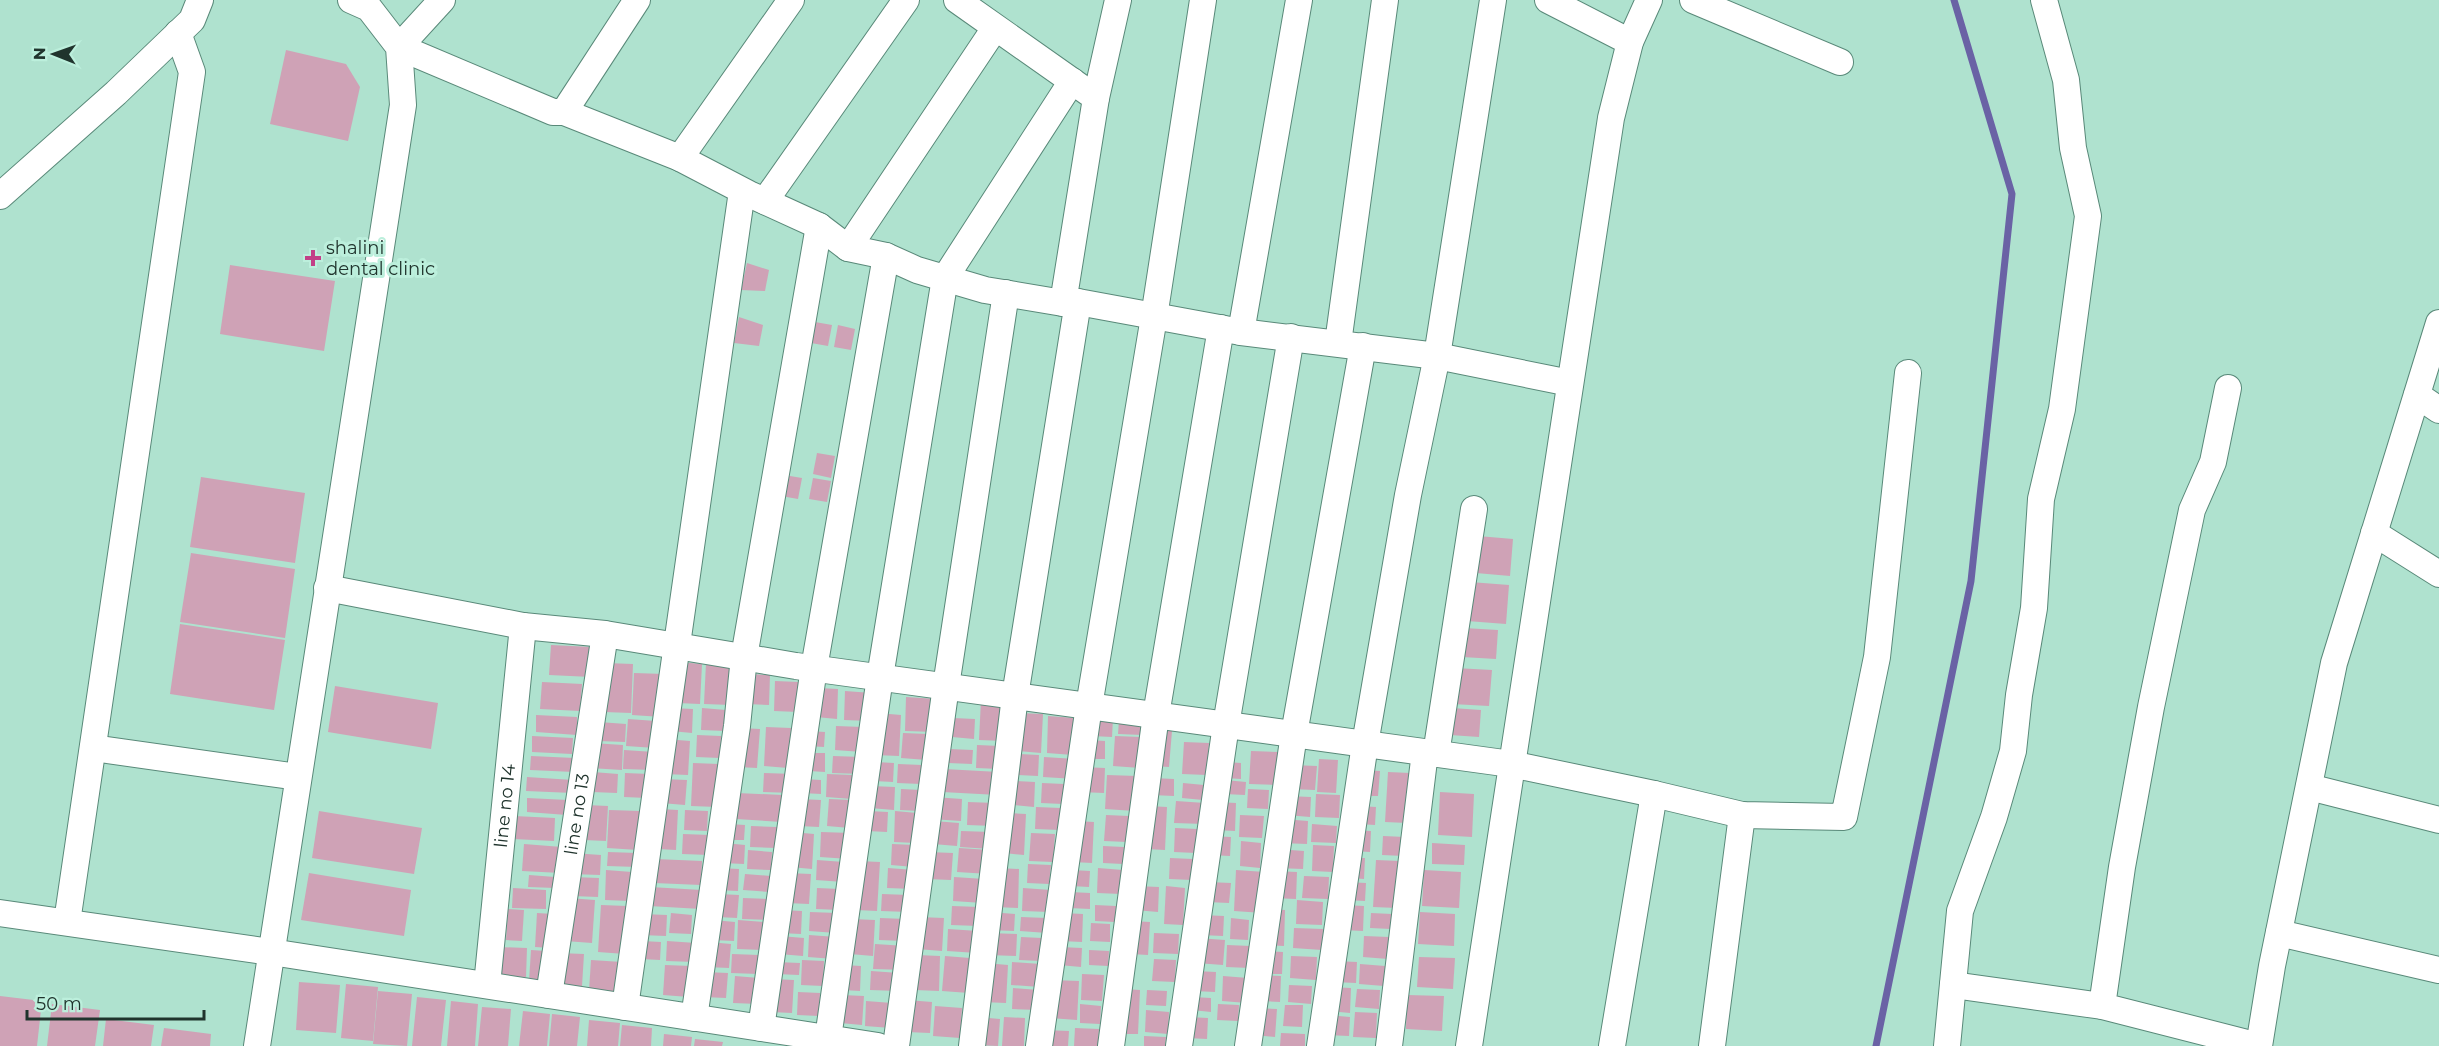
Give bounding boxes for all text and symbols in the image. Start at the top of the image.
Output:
north arrow [24,24,84,84]
text: N [30,47,49,60]
place label: shalini dental clinic [326,237,435,280]
marker: shalini dental clinic [304,249,322,267]
street label: line no 14 [490,763,520,849]
street label: line no 13 [560,772,594,857]
scale bar [27,983,204,1021]
text: 50 m [36,993,82,1015]

